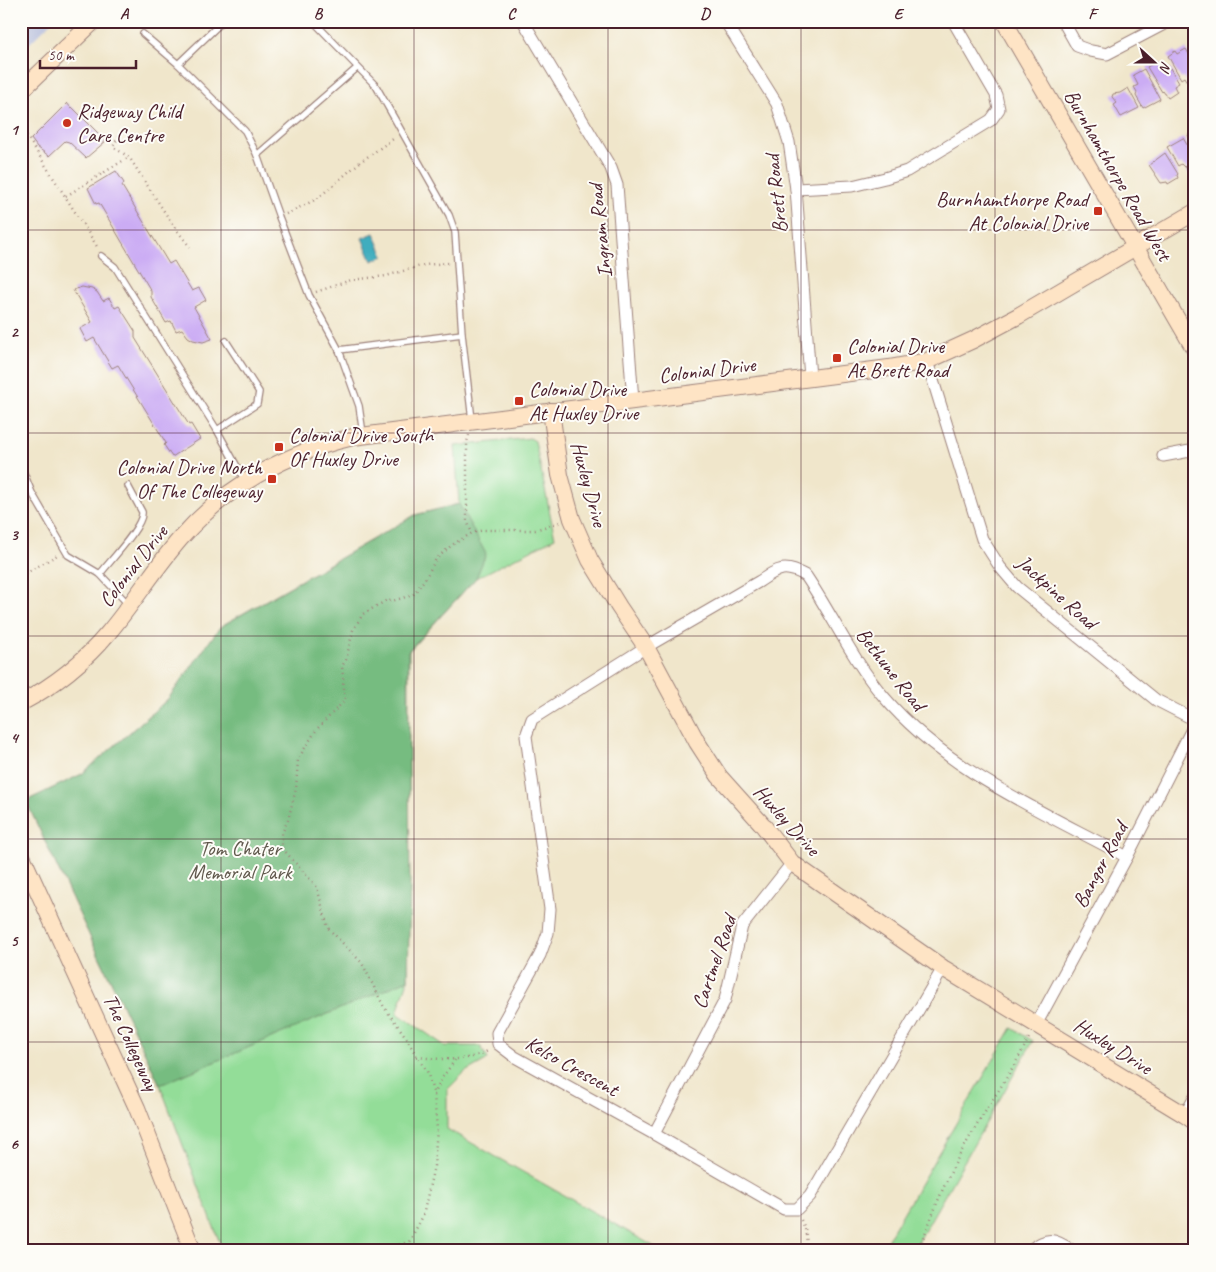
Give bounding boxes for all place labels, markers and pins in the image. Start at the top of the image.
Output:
place label: Ridgeway Child Care Centre [77,98,185,148]
marker: Ridgeway Child Care Centre [61,117,73,129]
place label: Burnhamthorpe Road At Colonial Drive [936,186,1091,236]
marker: Burnhamthorpe Road At Colonial Drive [1092,205,1104,217]
place label: Colonial Drive At Brett Road [847,333,952,383]
marker: Colonial Drive At Brett Road [831,352,843,364]
place label: Colonial Drive At Huxley Drive [529,376,641,426]
marker: Colonial Drive At Huxley Drive [513,395,525,407]
place label: Colonial Drive South Of Huxley Drive [289,422,435,472]
marker: Colonial Drive South Of Huxley Drive [273,441,285,453]
place label: Colonial Drive North Of The Collegeway [116,454,264,504]
marker: Colonial Drive North Of The Collegeway [266,473,278,485]

